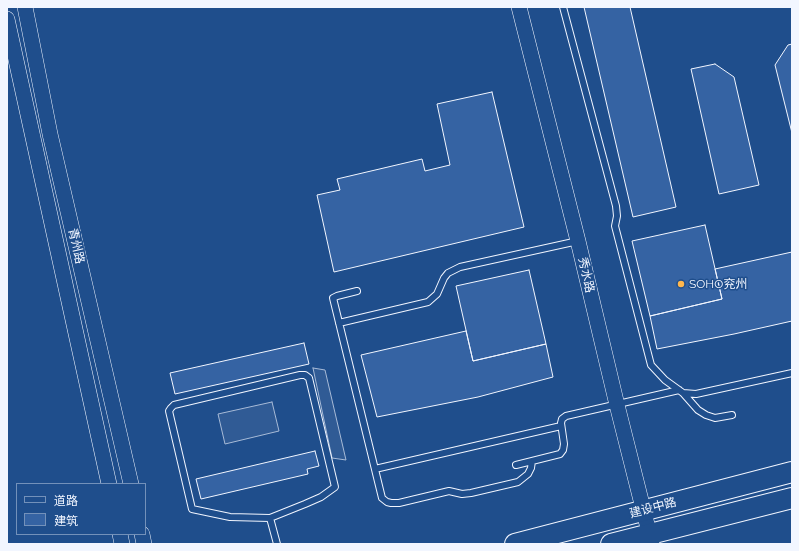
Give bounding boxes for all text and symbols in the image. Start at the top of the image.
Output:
street label: 青州路 [65,227,87,265]
street label: 秀水路 [575,256,597,294]
place label: SOHO兖州 [689,277,747,291]
marker: SOHO兖州 [676,279,686,289]
legend [16,483,146,535]
text: 道路 [54,494,78,508]
street label: 建设中路 [628,495,678,521]
text: 建筑 [54,514,78,528]

